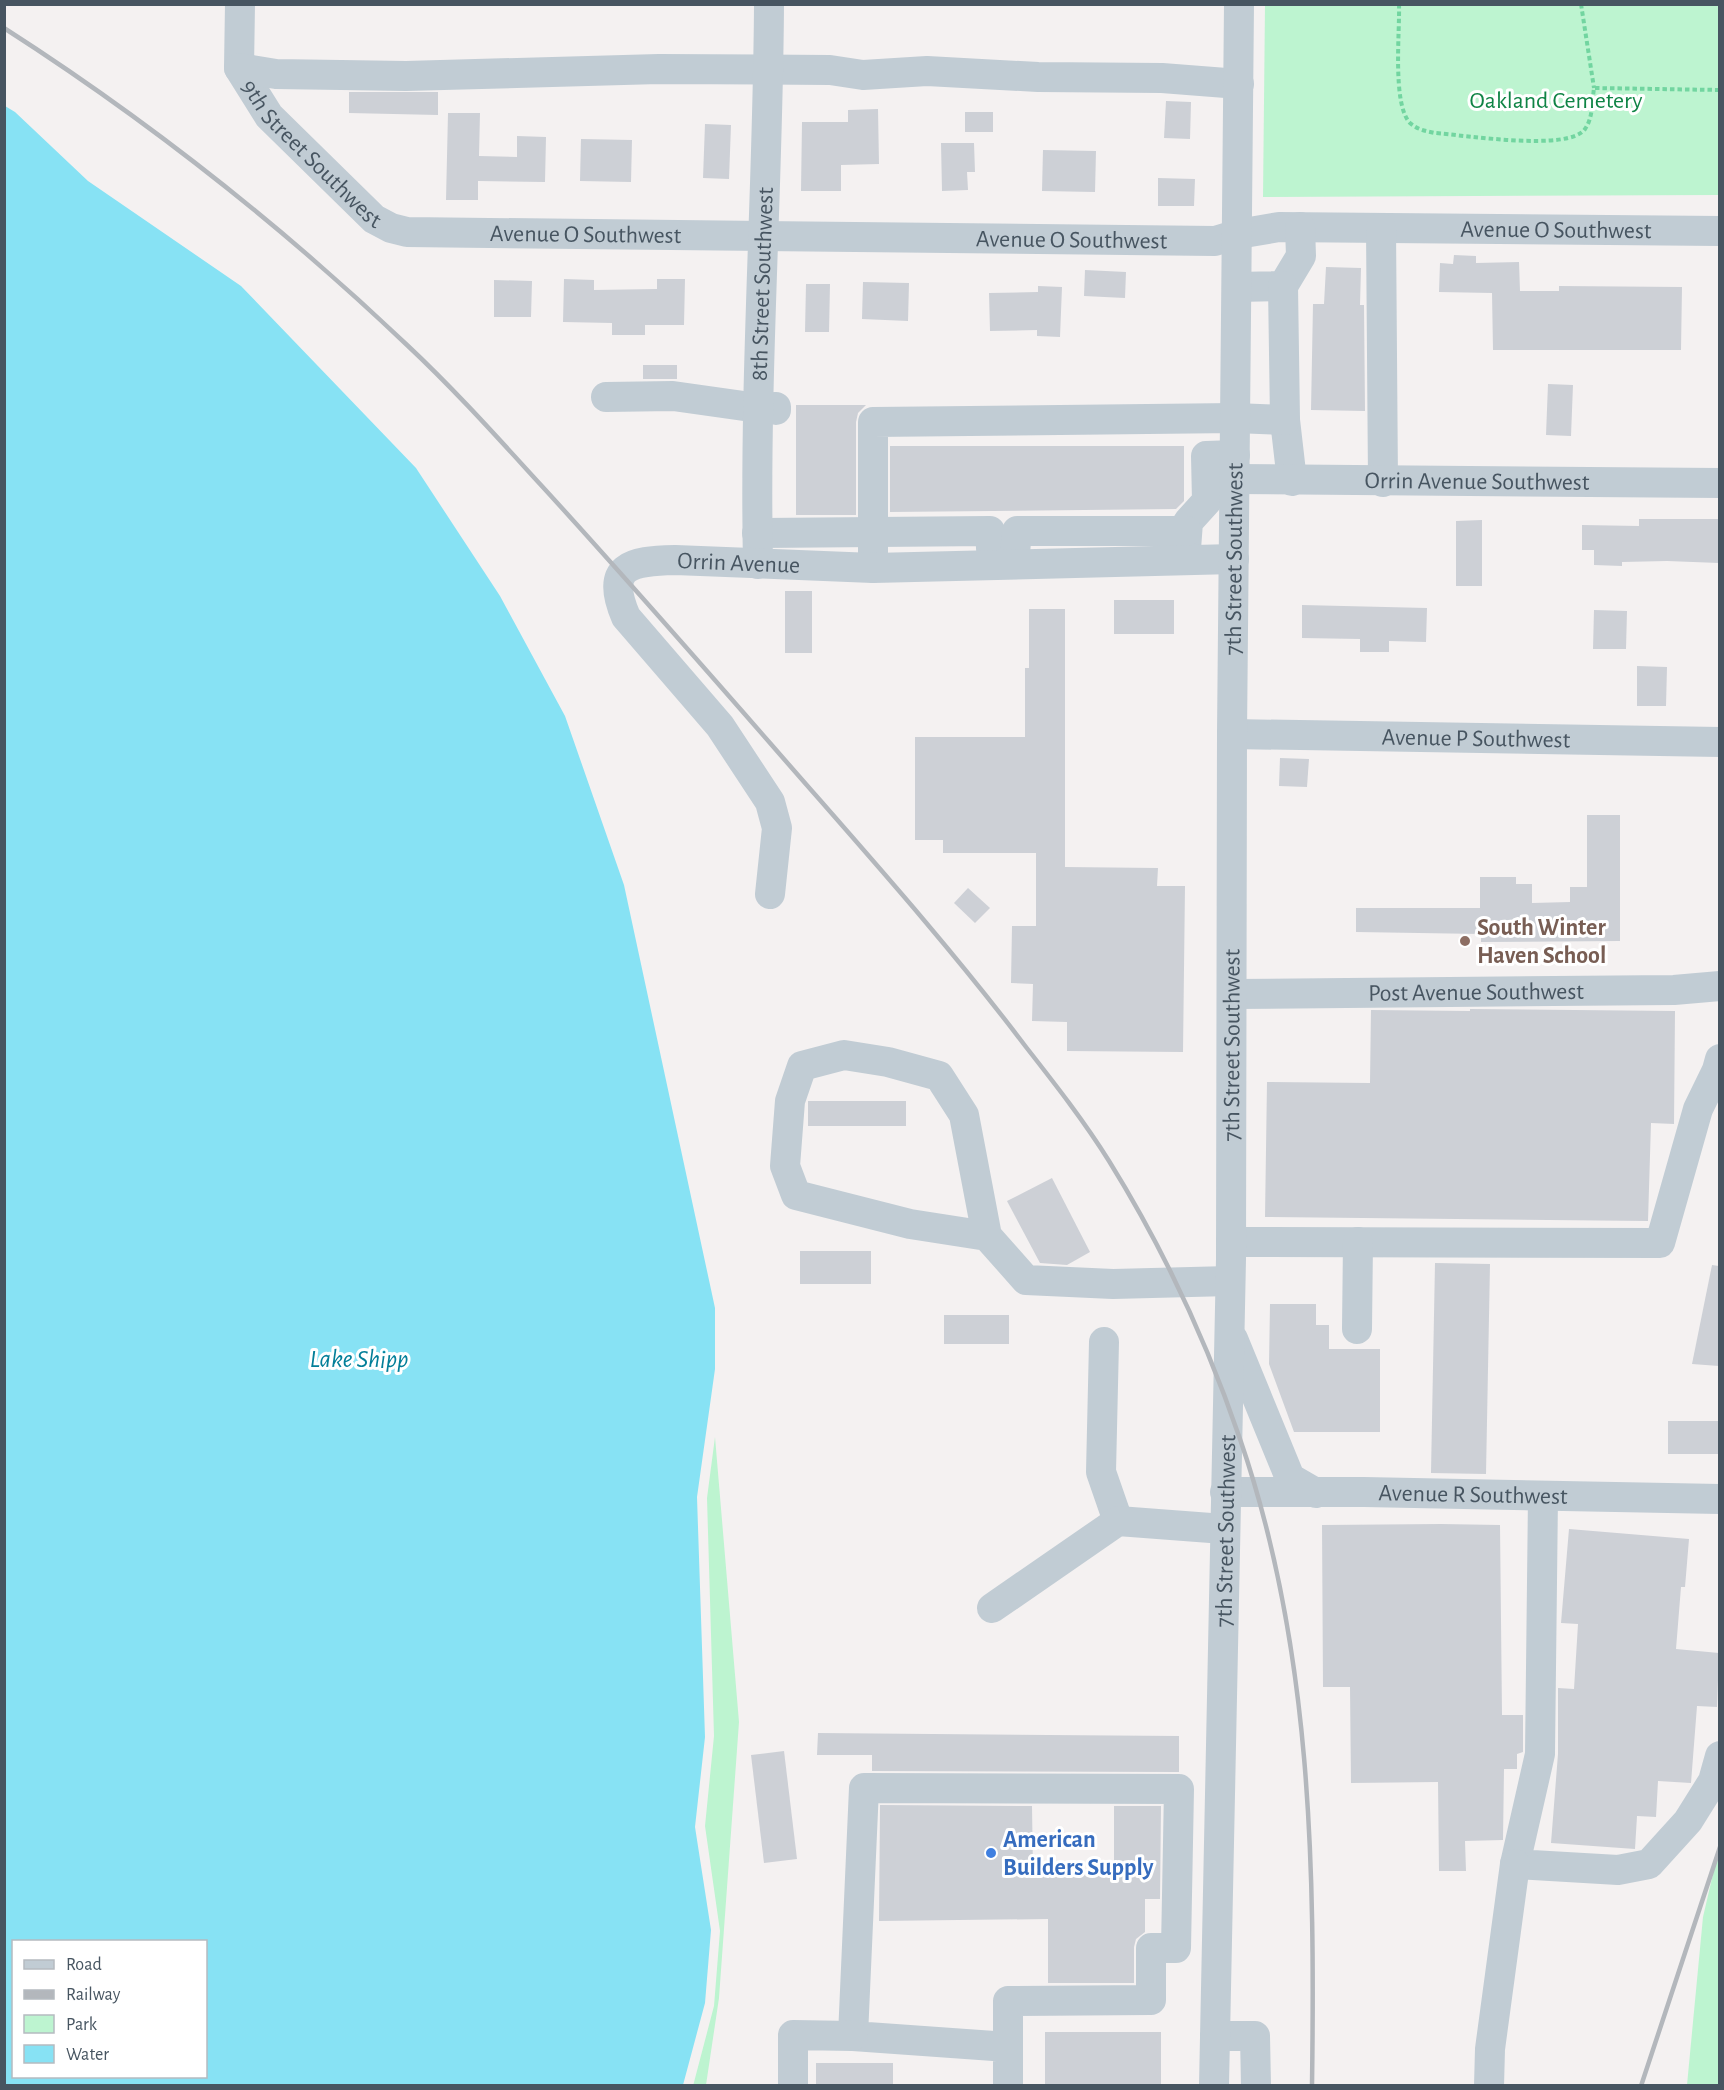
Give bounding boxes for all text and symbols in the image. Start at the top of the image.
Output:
street label: 9th Street Southwest [236,76,385,234]
park label: Oakland Cemetery [1470,89,1642,113]
street label: 8th Street Southwest [748,186,778,381]
street label: Avenue O Southwest [1460,218,1652,243]
street label: Avenue O Southwest [490,222,682,248]
street label: Avenue O Southwest [976,227,1168,253]
street label: 7th Street Southwest [1222,462,1248,656]
street label: Orrin Avenue Southwest [1364,469,1590,495]
street label: Orrin Avenue [677,549,801,578]
street label: Avenue P Southwest [1382,725,1571,753]
place label: South Winter Haven School [1477,916,1606,968]
marker: South Winter Haven School [1458,934,1472,948]
street label: 7th Street Southwest [1220,948,1245,1142]
street label: Post Avenue Southwest [1368,980,1584,1006]
water label: Lake Shipp [310,1346,408,1372]
street label: 7th Street Southwest [1212,1434,1240,1628]
street label: Avenue R Southwest [1378,1481,1568,1509]
place label: American Builders Supply [1003,1828,1154,1880]
marker: American Builders Supply [984,1846,998,1860]
legend [12,1940,207,2078]
text: Road [66,1956,102,1974]
text: Railway [66,1986,121,2004]
text: Park [66,2016,98,2034]
text: Water [66,2046,109,2064]

